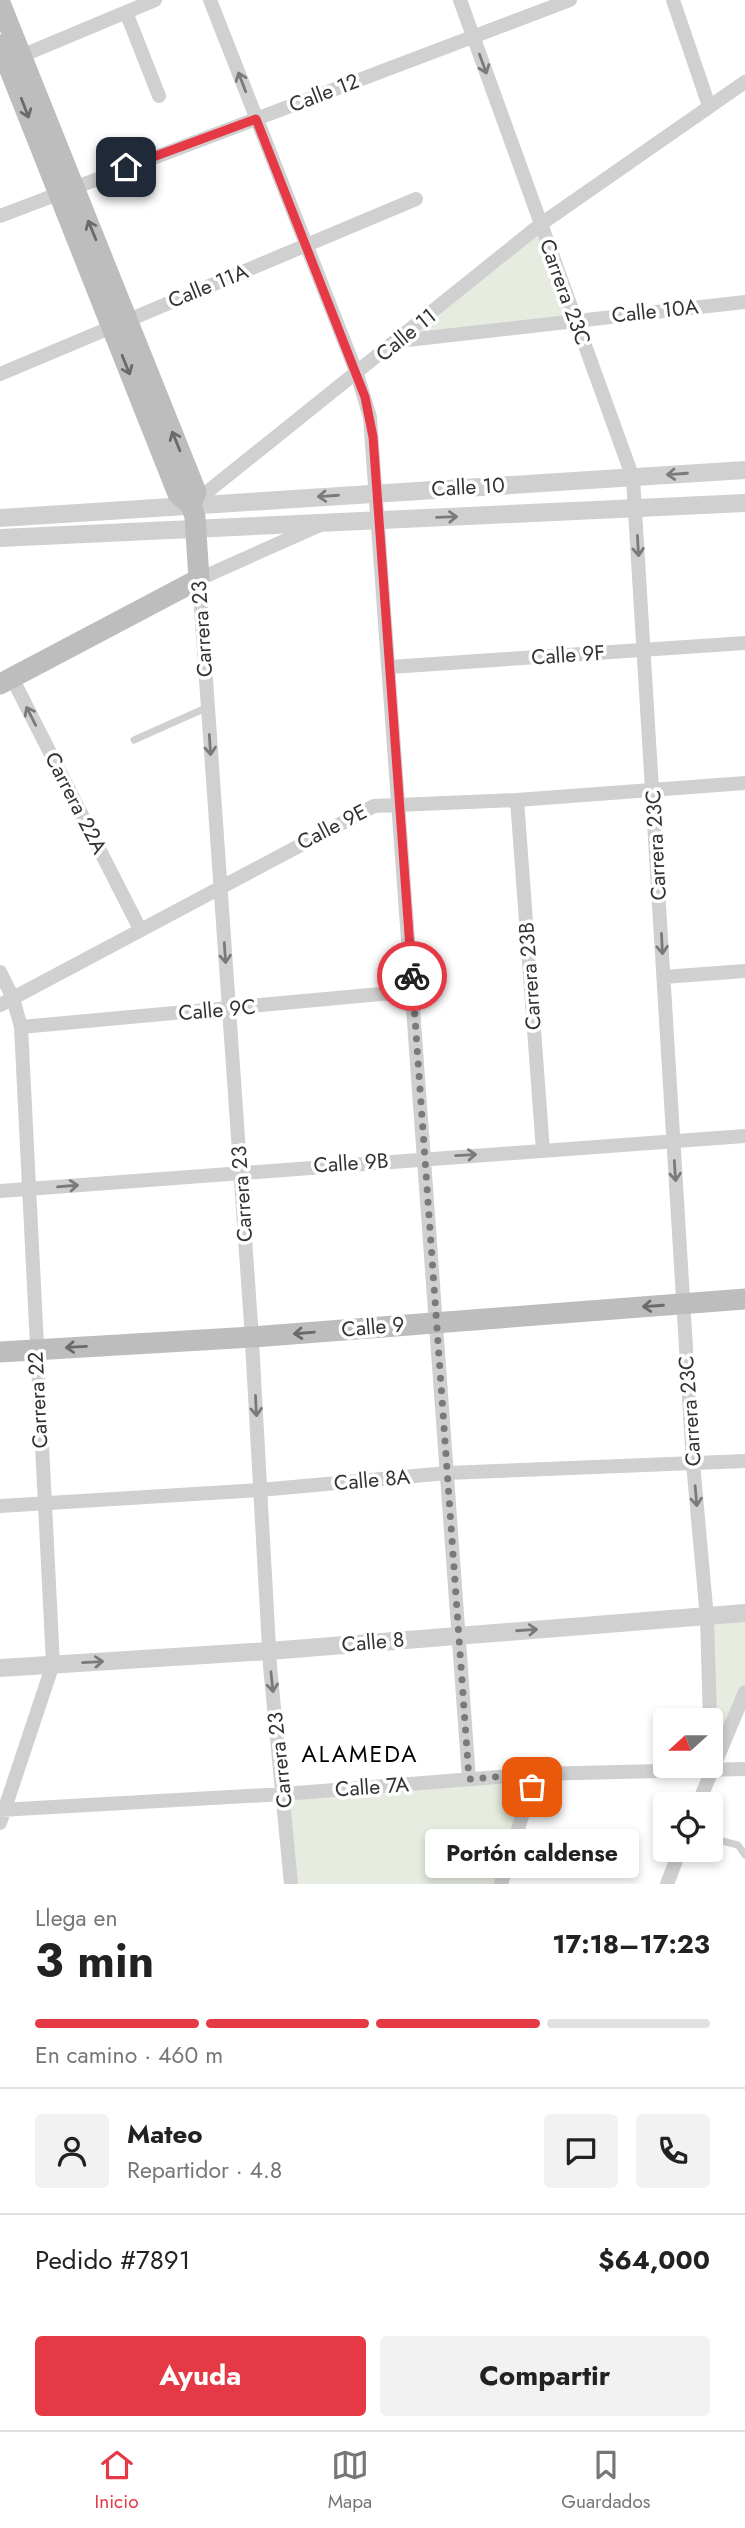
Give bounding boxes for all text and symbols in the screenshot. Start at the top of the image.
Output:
one-way arrow [478,53,490,75]
street label: Calle 12 [285,66,363,120]
one-way arrow [234,72,247,94]
one-way arrow [19,97,32,119]
pin [96,137,156,197]
icon: home [107,148,145,186]
one-way arrow [84,220,97,241]
street label: Carrera 23C [532,235,598,349]
street label: Calle 11A [163,256,253,316]
street label: Calle 10A [610,292,700,330]
street label: Calle 11 [369,301,443,369]
one-way arrow [121,354,134,376]
one-way arrow [169,431,182,453]
one-way arrow [666,468,689,481]
street label: Calle 10 [431,470,505,504]
one-way arrow [317,490,339,503]
one-way arrow [436,511,459,524]
one-way arrow [631,534,644,557]
street label: Carrera 23 [184,580,220,678]
street label: Calle 9F [530,637,606,673]
one-way arrow [24,706,38,726]
one-way arrow [204,733,217,756]
street label: Carrera 22A [37,747,115,859]
street label: Carrera 23C [638,789,674,901]
street label: Calle 9E [292,797,372,857]
street label: Carrera 23B [511,921,549,1031]
one-way arrow [655,932,668,955]
courier [377,941,447,1011]
one-way arrow [219,942,232,964]
icon: bike [393,957,431,995]
street label: Calle 9C [177,992,257,1028]
street label: Carrera 23 [224,1145,260,1243]
street label: Calle 9B [313,1145,389,1181]
one-way arrow [454,1148,477,1161]
one-way arrow [669,1159,682,1182]
one-way arrow [56,1179,79,1192]
one-way arrow [642,1300,664,1313]
street label: Calle 9 [340,1309,406,1345]
one-way arrow [293,1327,315,1340]
one-way arrow [65,1340,88,1353]
street label: Carrera 22 [20,1351,56,1449]
street label: Carrera 23C [671,1355,709,1467]
one-way arrow [249,1394,262,1417]
street label: Calle 8A [333,1462,411,1498]
one-way arrow [690,1484,703,1507]
street label: Calle 8 [340,1624,406,1660]
one-way arrow [515,1624,538,1637]
one-way arrow [81,1655,103,1668]
one-way arrow [266,1670,279,1692]
north arrow [653,1708,723,1778]
map controls [653,1708,723,1862]
street label: Carrera 23 [260,1710,300,1810]
district label: ALAMEDA [302,1737,418,1771]
pin [502,1757,562,1817]
icon: bag [513,1768,551,1806]
street label: Calle 7A [334,1769,410,1805]
button: locate [653,1792,723,1862]
callout: Portón caldense [425,1829,639,1878]
text: Portón caldense [446,1836,618,1870]
text: Llega en [35,1901,117,1935]
text: 17:18–17:23 [552,1925,710,1963]
text: 3 min [35,1928,154,1994]
text: En camino · 460 m [35,2038,223,2072]
button: person [35,2114,109,2188]
button: chat [544,2114,618,2188]
button: phone [636,2114,710,2188]
text: Mateo [127,2115,203,2153]
text: Repartidor · 4.8 [127,2153,282,2187]
text: Pedido #7891 [35,2241,191,2279]
text: $64,000 [598,2241,710,2279]
button: Ayuda [35,2336,366,2416]
button: Compartir [380,2336,710,2416]
tab: Inicio [95,2446,139,2515]
tab: Mapa [328,2446,372,2515]
tab: Guardados [561,2446,650,2515]

